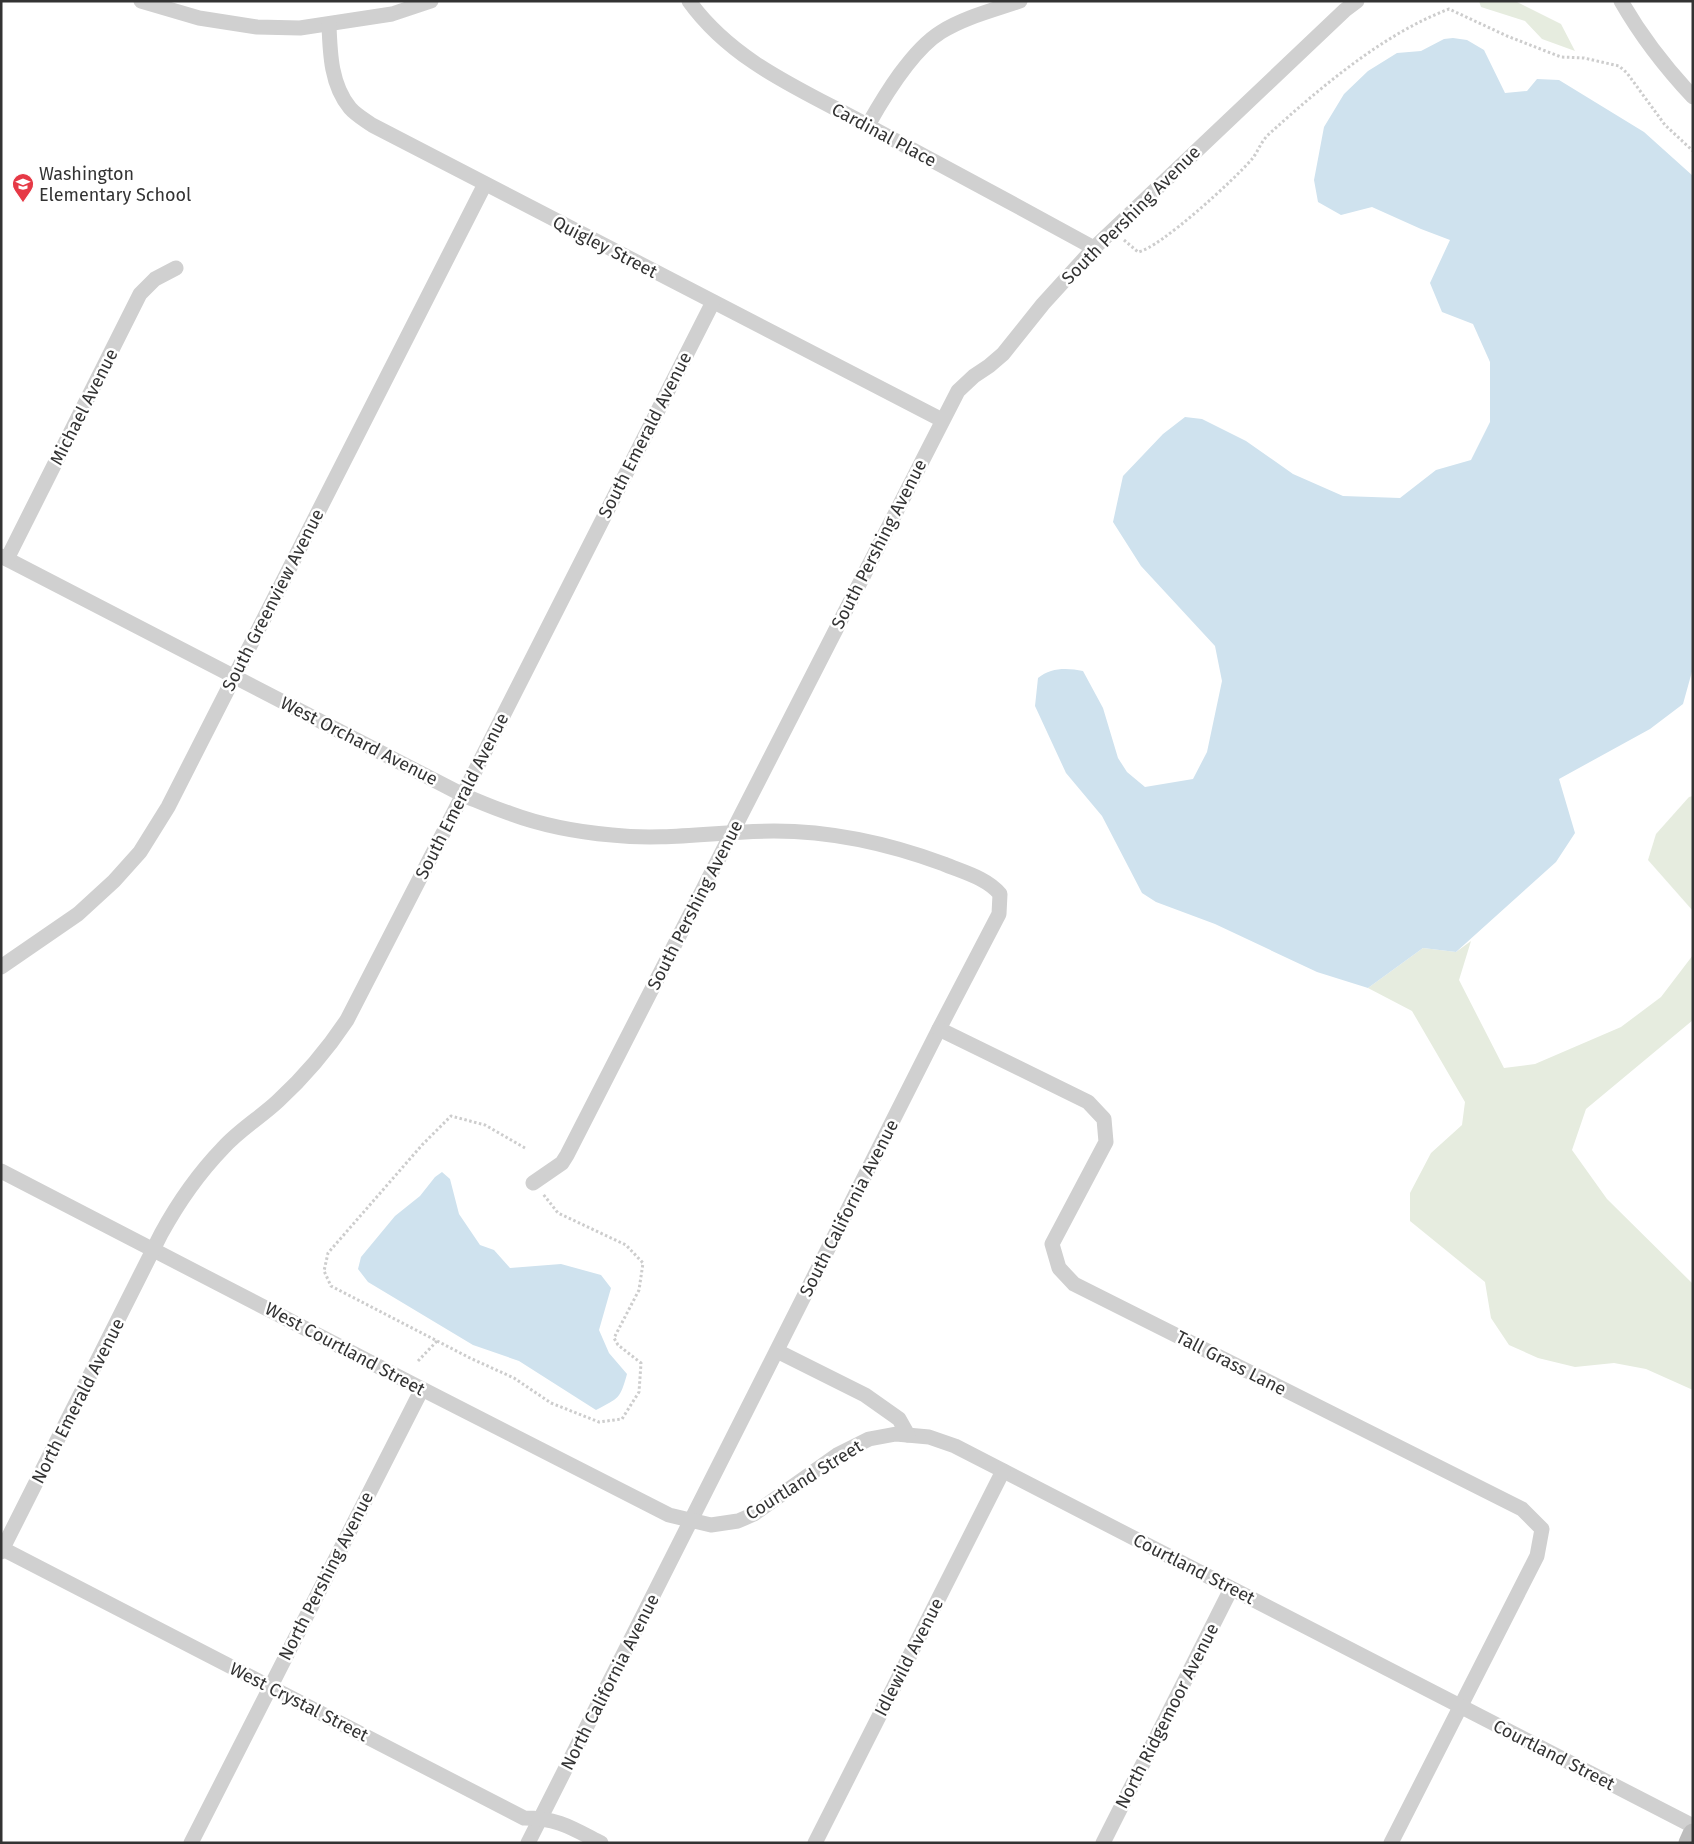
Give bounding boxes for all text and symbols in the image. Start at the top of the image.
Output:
street label: Cardinal Place [828,98,940,172]
street label: South Pershing Avenue [1057,141,1205,289]
place label: Washington Elementary School [39,163,191,206]
school or university icon: Washington Elementary School [11,172,35,203]
street label: Quigley Street [549,211,662,283]
street label: Michael Avenue [45,345,123,469]
street label: South Emerald Avenue [593,348,697,522]
street label: South Pershing Avenue [827,455,931,633]
street label: South Greenview Avenue [217,505,329,695]
street label: West Orchard Avenue [277,692,441,790]
street label: South Emerald Avenue [410,709,514,883]
street label: South Pershing Avenue [643,816,747,994]
street label: South California Avenue [795,1116,903,1300]
street label: West Courtland Street [261,1297,429,1401]
street label: North Emerald Avenue [27,1315,129,1487]
street label: Tall Grass Lane [1172,1326,1290,1400]
street label: Courtland Street [741,1435,867,1525]
street label: North Pershing Avenue [274,1488,378,1664]
street label: Courtland Street [1129,1529,1259,1609]
street label: North California Avenue [556,1590,664,1774]
street label: Idlewild Avenue [870,1594,948,1720]
street label: North Ridgemoor Avenue [1111,1620,1223,1812]
street label: West Crystal Street [226,1657,373,1747]
street label: Courtland Street [1489,1715,1619,1795]

